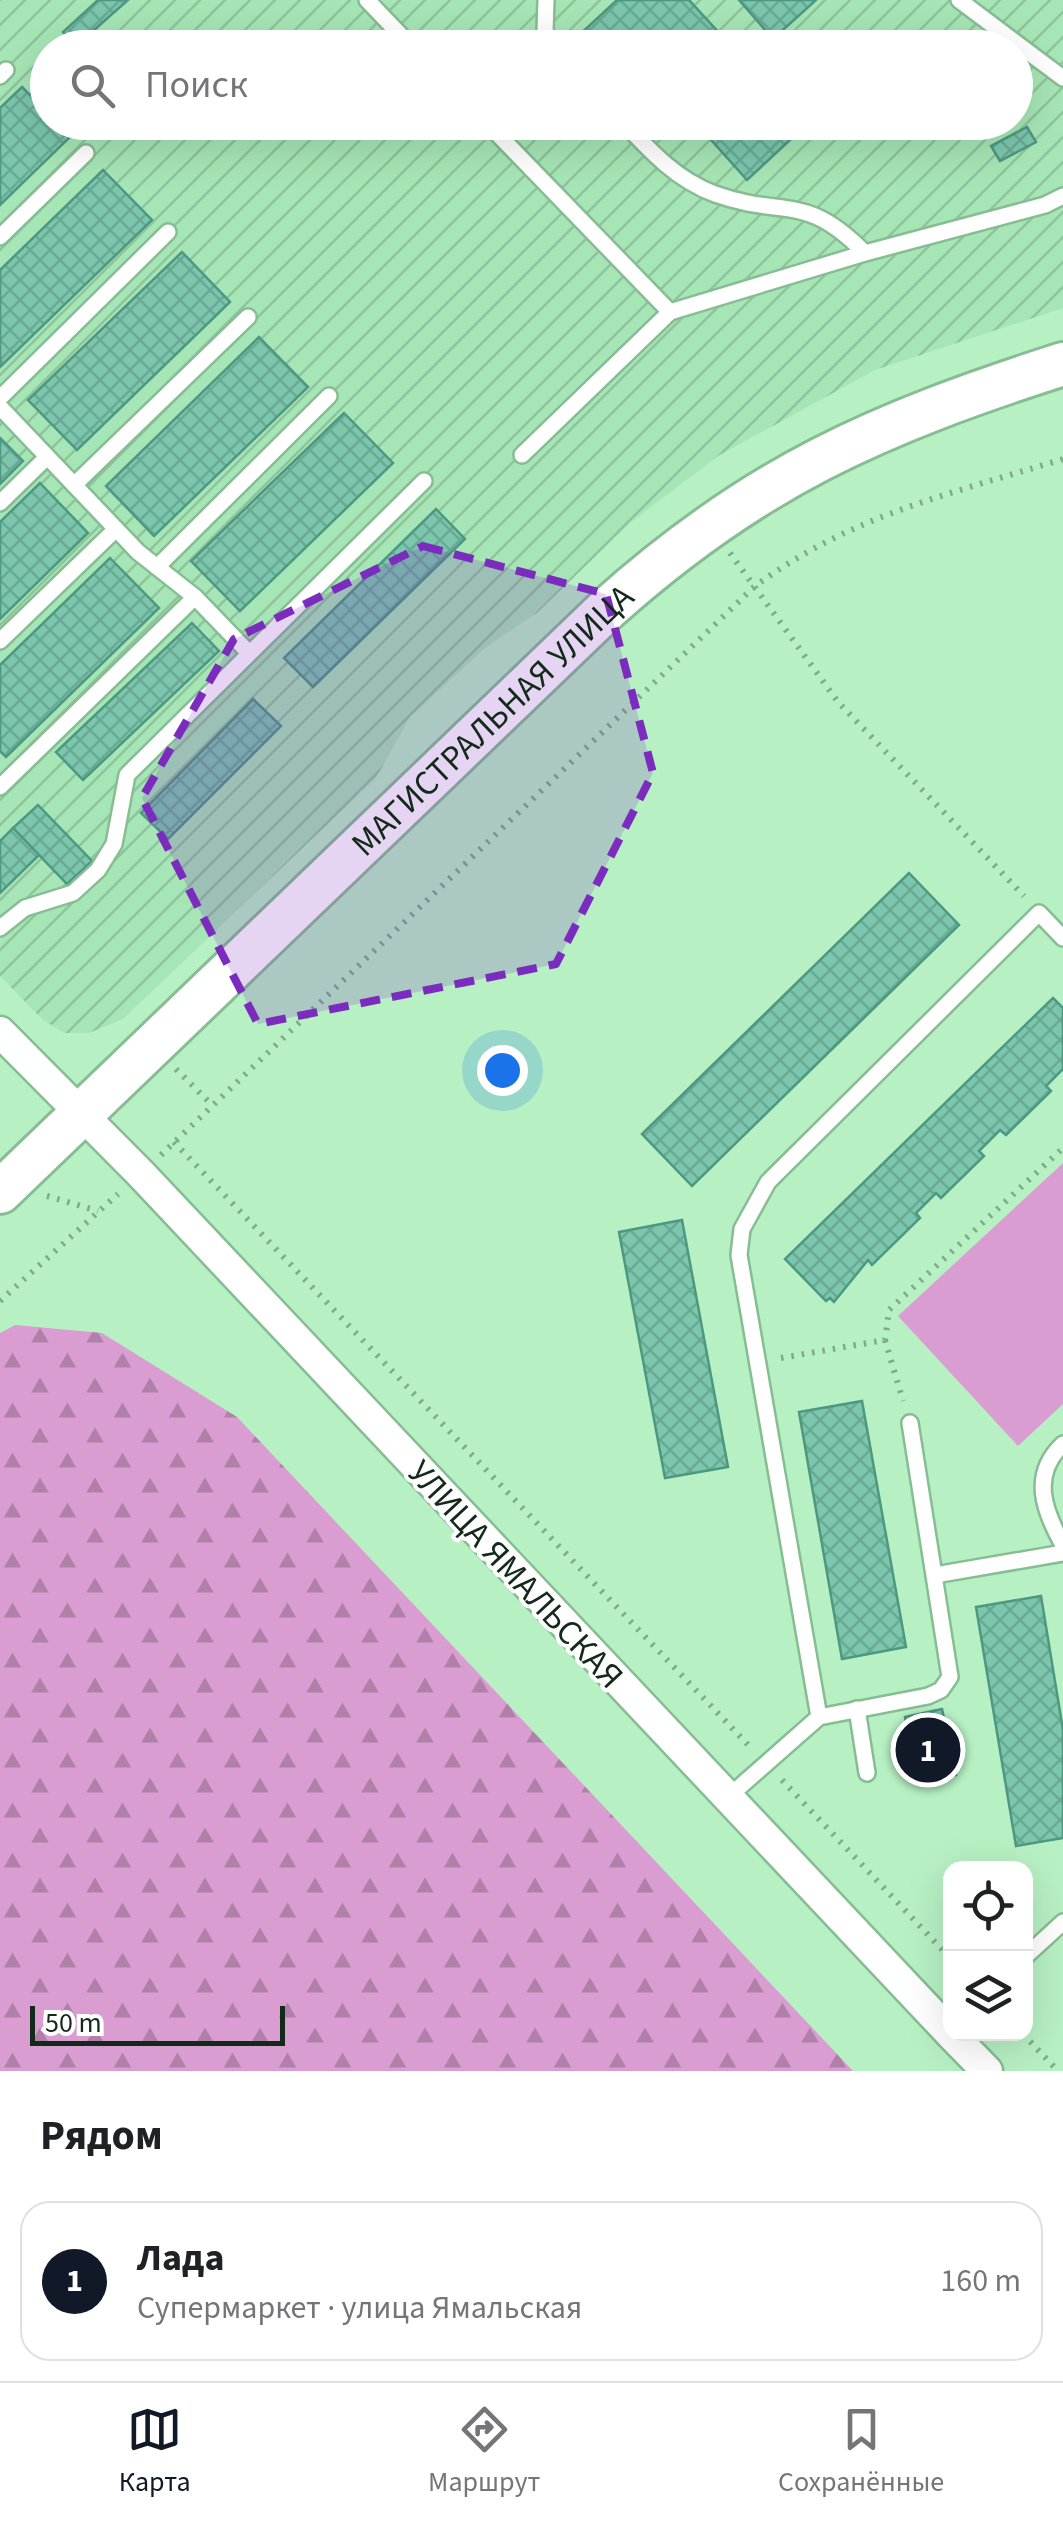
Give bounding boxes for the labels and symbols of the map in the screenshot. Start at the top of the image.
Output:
street label: МАГИСТРАЛЬНАЯ УЛИЦА [340,573,645,868]
your location [477,1045,528,1096]
street label: УЛИЦА ЯМАЛЬСКАЯ [396,1449,635,1700]
pin: 1 [896,1712,960,1788]
scale bar [30,2001,285,2046]

